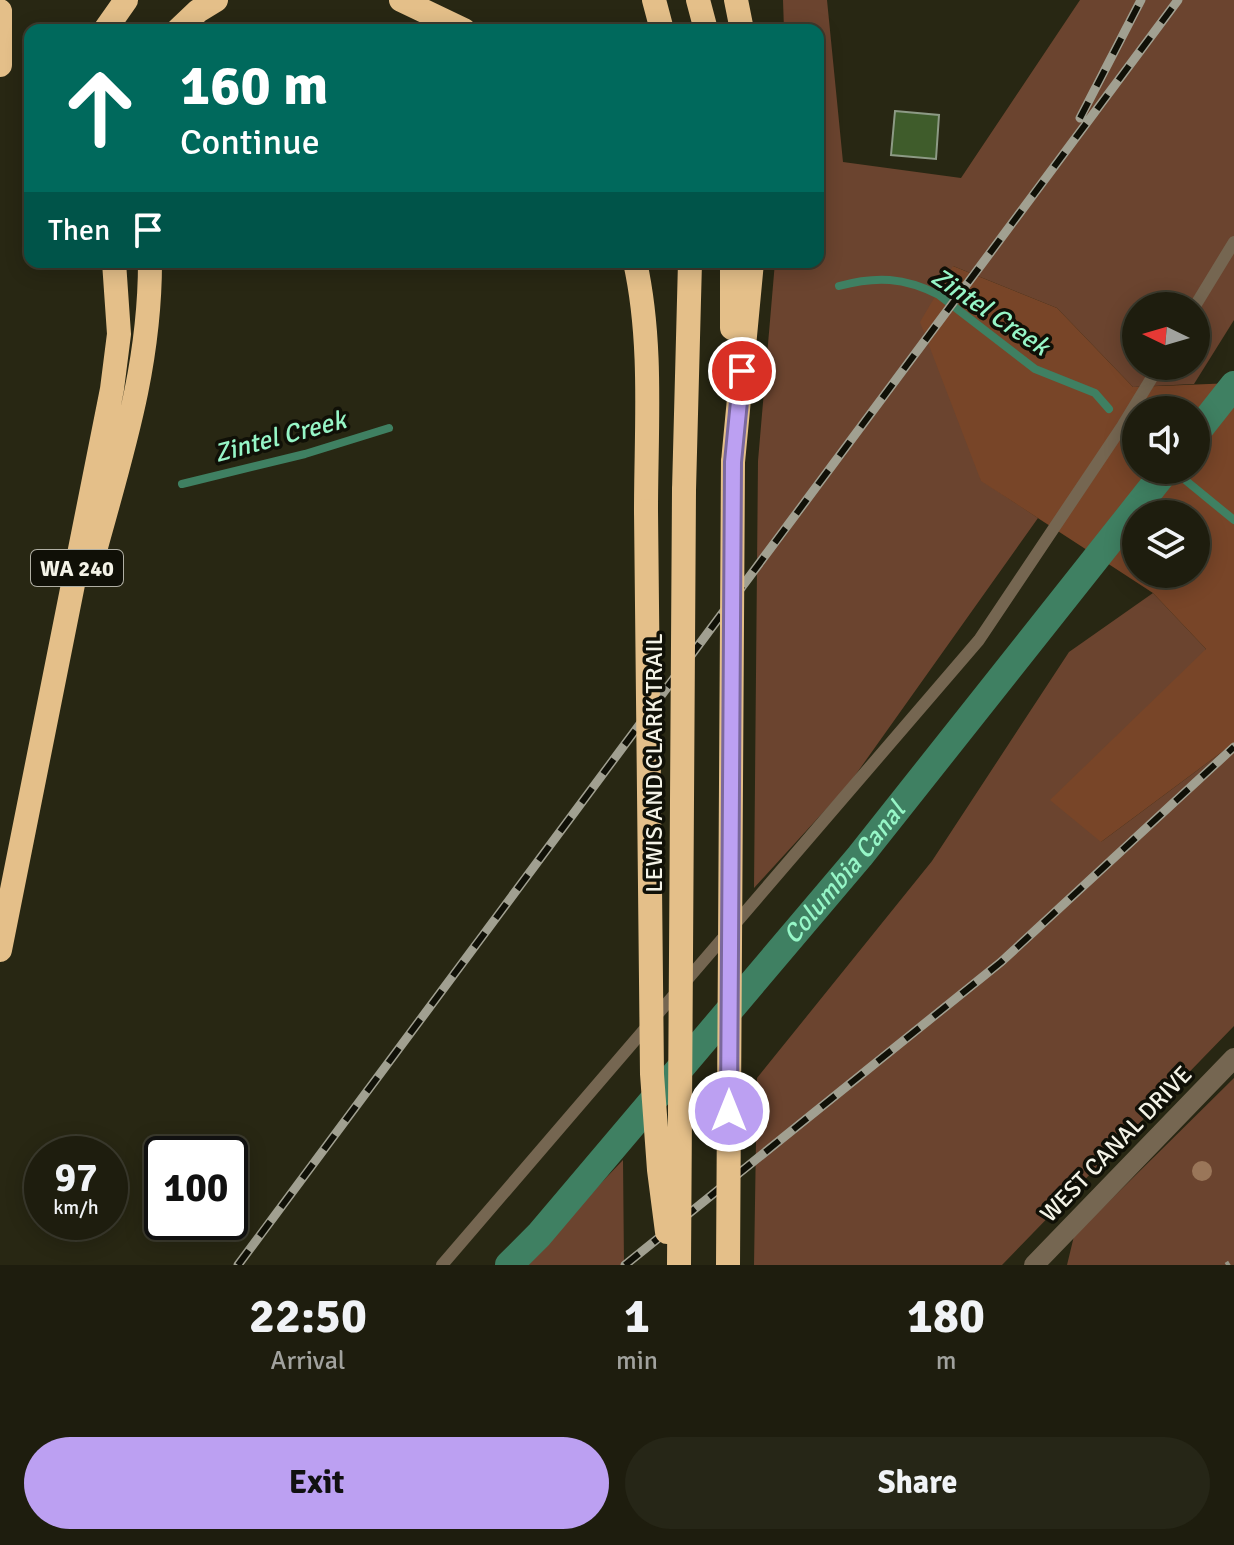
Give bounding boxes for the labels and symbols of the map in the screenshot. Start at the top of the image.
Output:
water label: Zintel Creek [925,261,1057,364]
north arrow [1122,292,1210,380]
pin [708,337,776,405]
water label: Zintel Creek [211,404,351,470]
road number: WA 240 [31,550,123,586]
street label: LEWIS AND CLARK TRAIL [639,633,669,893]
water label: Columbia Canal [776,794,914,951]
street label: WEST CANAL DRIVE [1034,1060,1198,1228]
position arrow [687,1069,771,1153]
speed limit sign: 100 [144,1136,248,1240]

